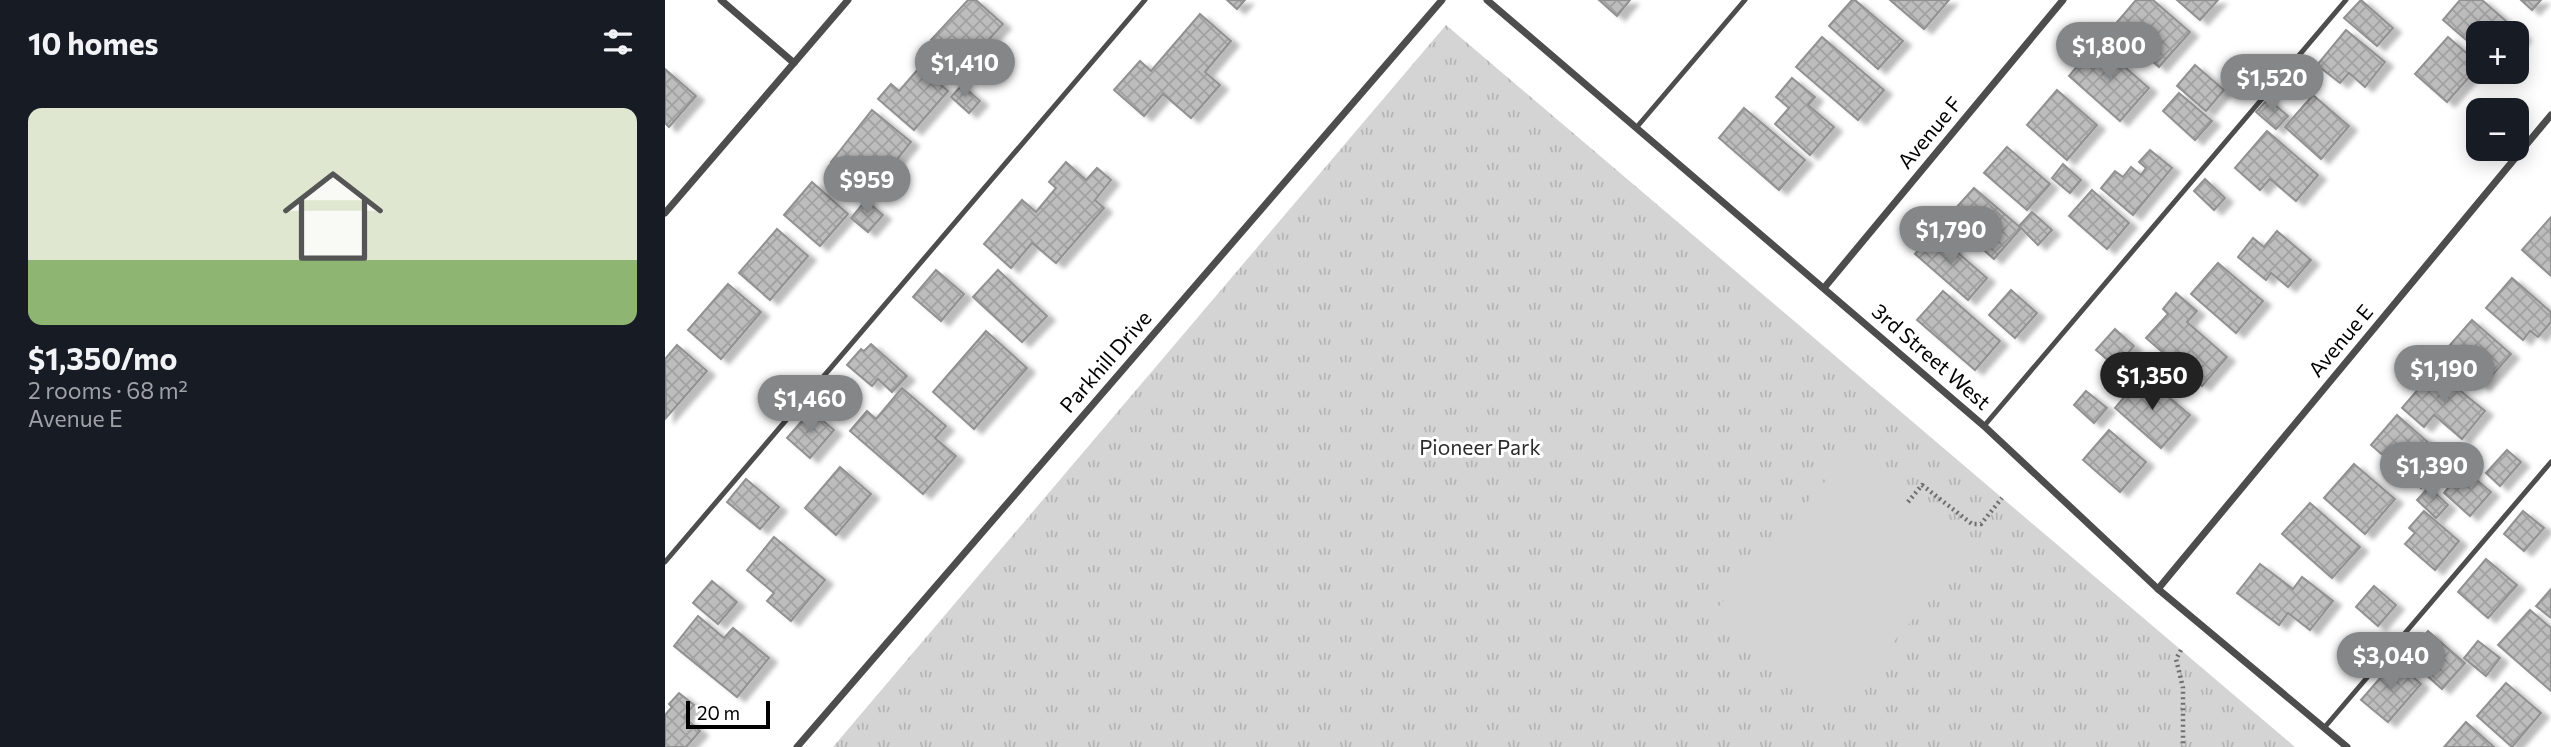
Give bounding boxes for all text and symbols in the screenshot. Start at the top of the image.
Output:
map controls [2466,21,2529,161]
button: + [2466,21,2529,84]
pin: $1,800 [2052,22,2166,82]
icon: filters [599,23,637,61]
text: 10 homes [28,24,158,61]
text: $1,800 [2072,31,2146,59]
pin: $1,410 [908,40,1022,99]
text: $1,410 [931,48,999,76]
pin: $1,520 [2215,54,2329,114]
text: $1,520 [2236,63,2308,91]
street label: Avenue F [1892,91,1966,173]
button: − [2466,98,2529,161]
icon: home [270,153,396,279]
pin: $959 [826,156,908,216]
text: $959 [839,165,895,193]
pin: $1,790 [1894,206,2008,266]
text: $1,790 [1915,215,1987,243]
street label: 3rd Street West [1868,298,1996,414]
street label: Avenue E [2302,299,2377,381]
street label: Parkhill Drive [1054,305,1156,417]
text: $1,350/mo [28,339,177,376]
pin: $1,190 [2387,346,2501,405]
pin: $1,350 [2095,352,2209,412]
text: $1,190 [2410,354,2478,382]
text: $1,350 [2116,361,2188,389]
text: 2 rooms · 68 m² [28,376,188,404]
pin: $1,460 [753,376,867,435]
text: $1,460 [774,384,846,412]
text: Avenue E [28,404,123,432]
park label: Pioneer Park [1419,434,1541,459]
pin: $1,390 [2375,442,2489,502]
text: $1,390 [2396,451,2468,479]
pin: $3,040 [2334,632,2448,692]
text: $3,040 [2353,641,2429,669]
scale bar [686,698,770,730]
text: 20 m [697,701,740,724]

